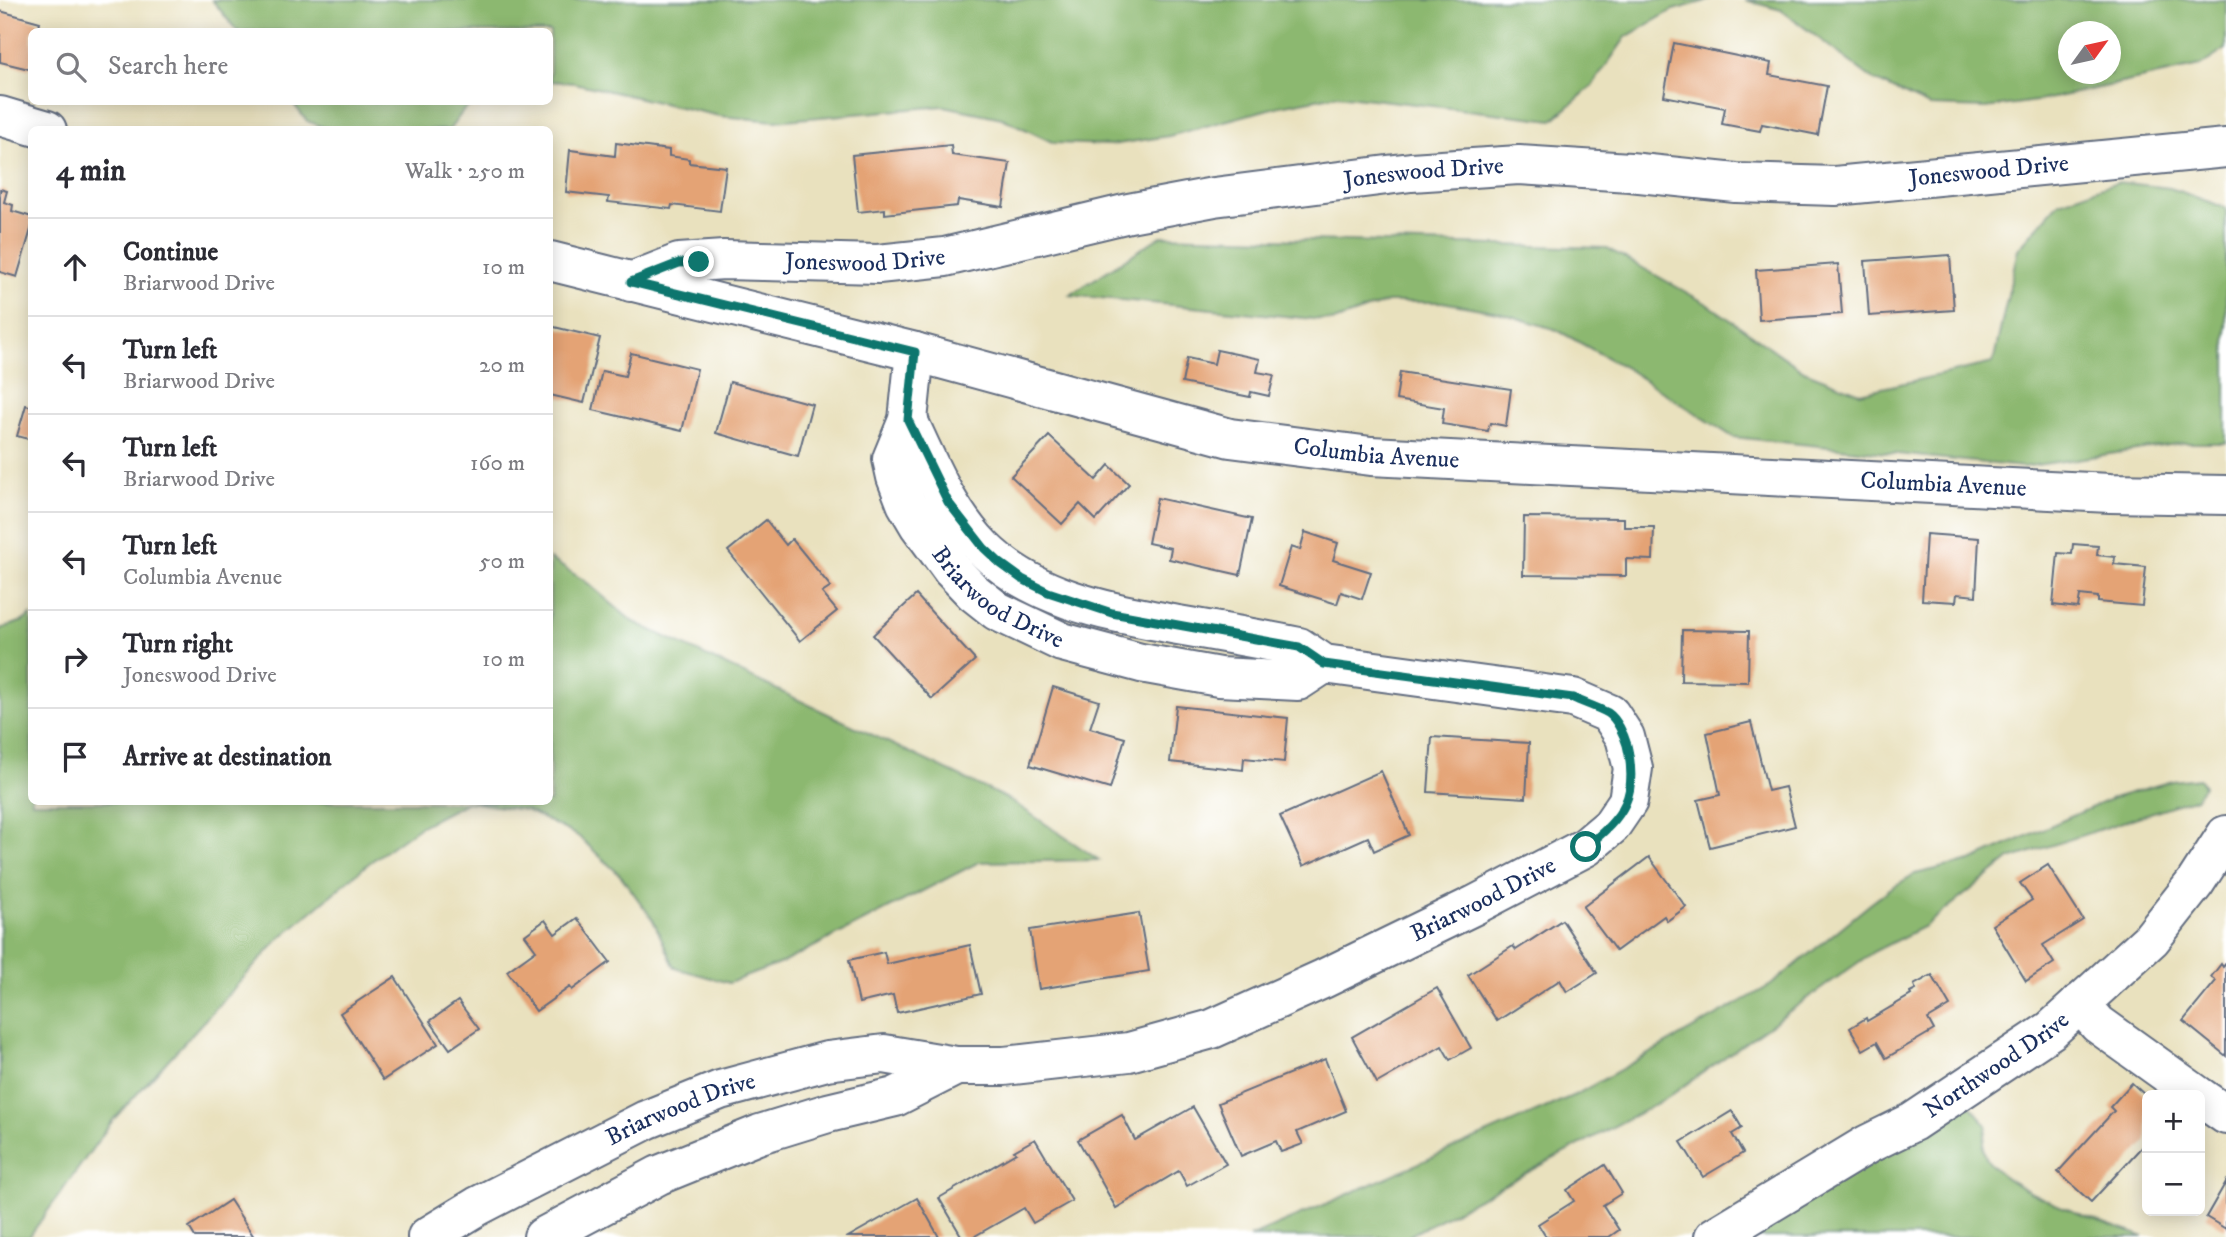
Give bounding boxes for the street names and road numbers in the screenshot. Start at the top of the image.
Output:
street label: Joneswood Drive [1906,148,2070,194]
street label: Joneswood Drive [1340,151,1505,196]
street label: Joneswood Drive [783,242,947,279]
street label: Columbia Avenue [1292,431,1460,475]
street label: Columbia Avenue [1860,466,2027,504]
street label: Briarwood Drive [925,540,1069,656]
street label: Briarwood Drive [1406,850,1561,949]
street label: Northwood Drive [1918,1006,2076,1125]
street label: Briarwood Drive [601,1066,759,1153]

